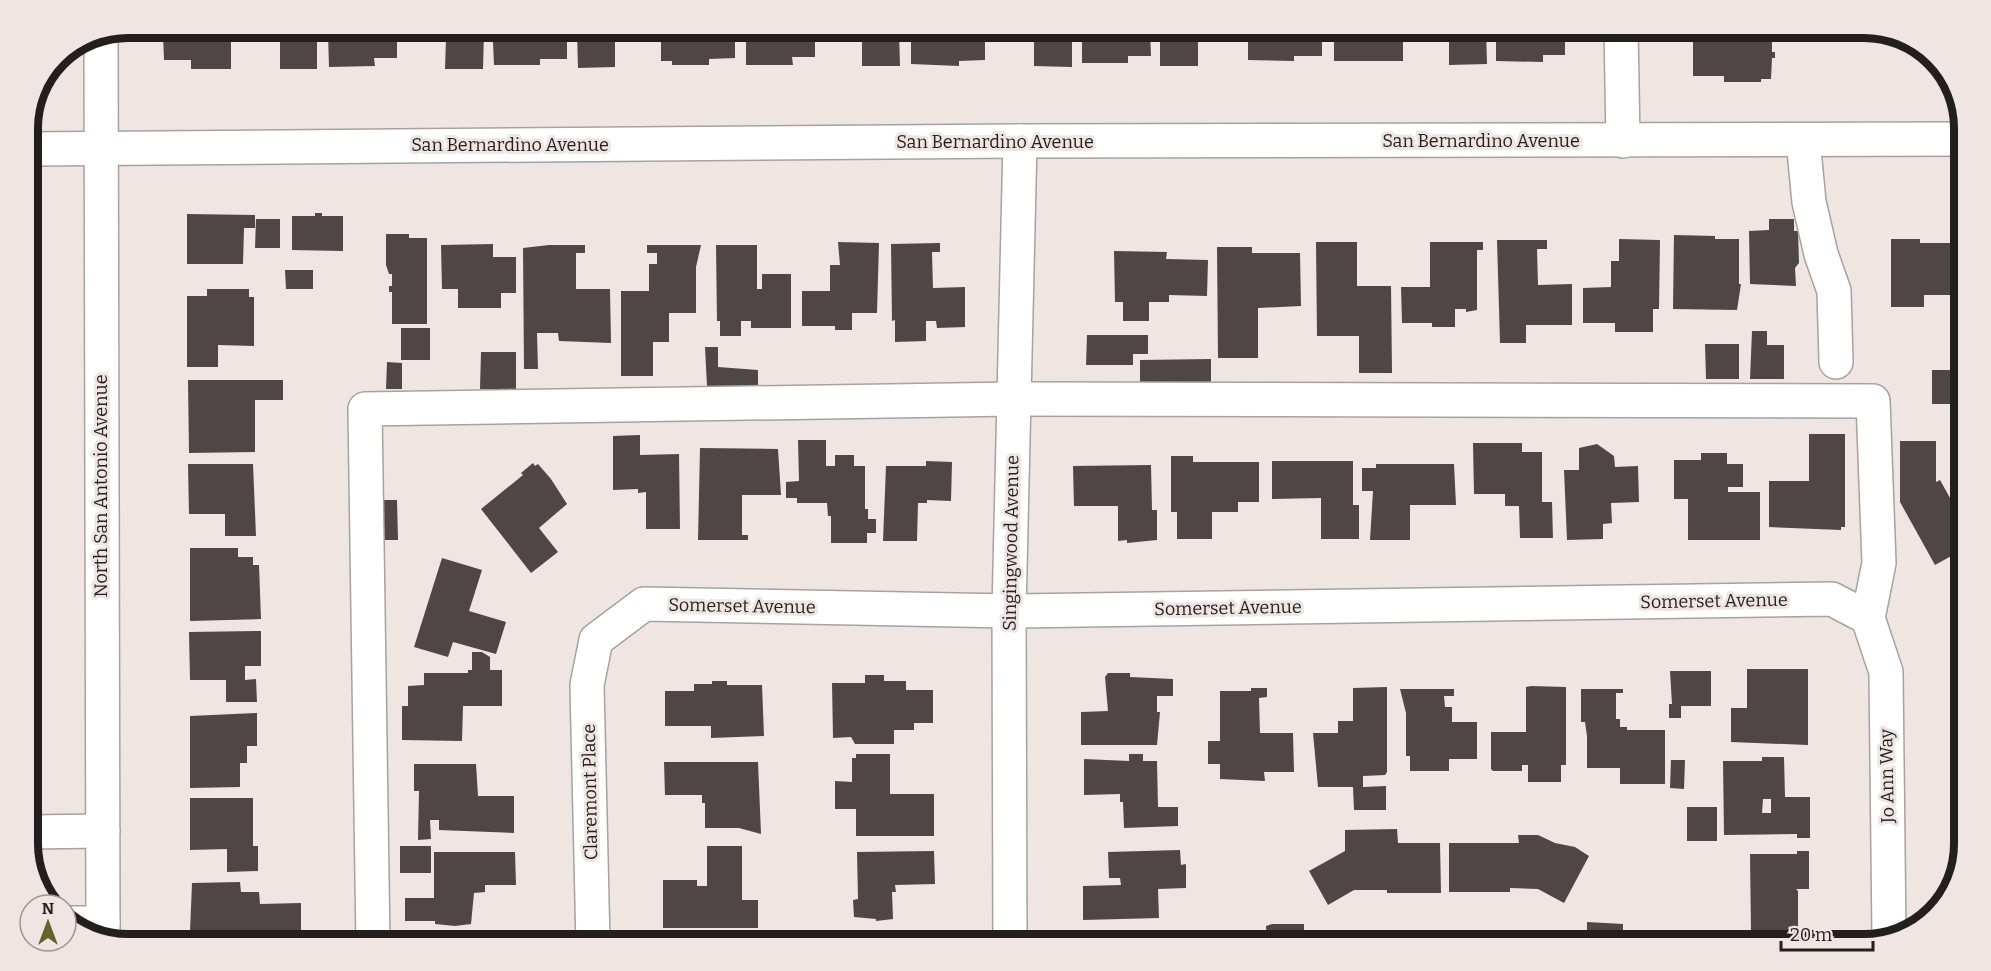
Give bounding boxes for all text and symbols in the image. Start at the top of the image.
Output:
street label: San Bernardino Avenue [1382,130,1580,152]
street label: San Bernardino Avenue [896,131,1094,153]
street label: San Bernardino Avenue [411,134,609,156]
street label: North San Antonio Avenue [90,374,112,598]
street label: Singingwood Avenue [998,455,1024,631]
street label: Somerset Avenue [1640,589,1788,613]
street label: Somerset Avenue [668,594,816,618]
street label: Somerset Avenue [1154,596,1302,620]
street label: Claremont Place [578,724,602,860]
street label: Jo Ann Way [1875,728,1899,824]
north arrow [18,893,78,953]
text: N [42,899,54,918]
scale bar [1781,914,1872,952]
text: 20 m [1790,924,1832,946]

